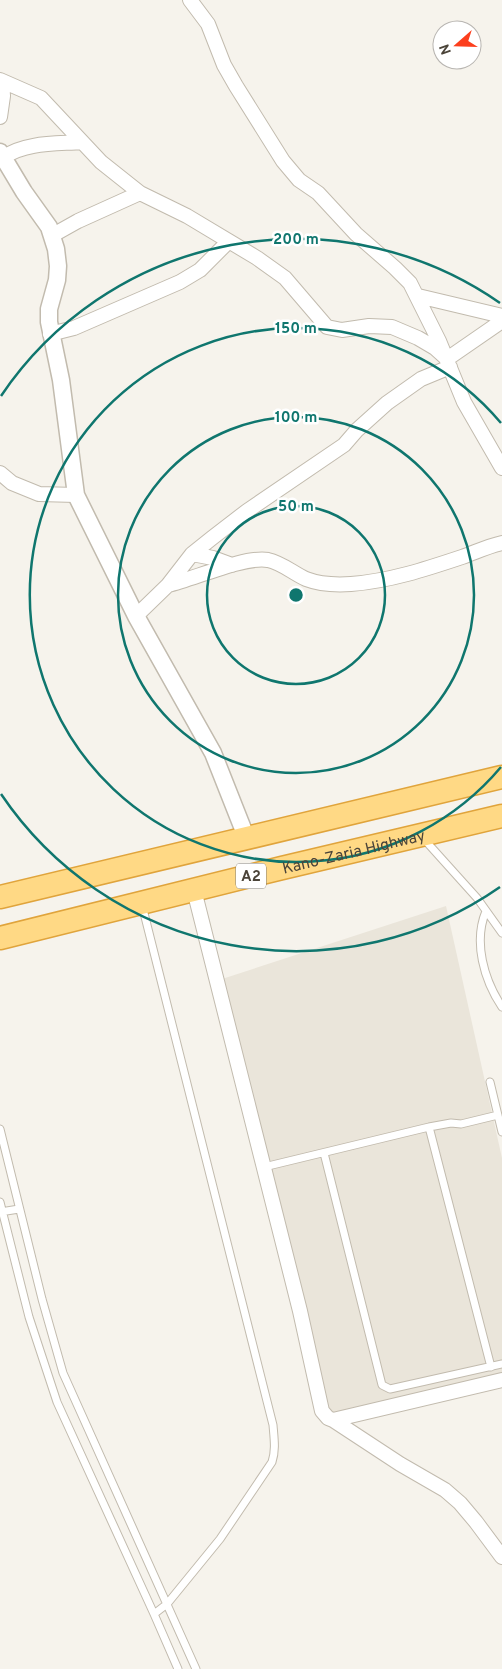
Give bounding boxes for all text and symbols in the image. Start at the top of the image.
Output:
north arrow [432,20,482,70]
text: N [436,41,456,57]
text: 200 m [273,231,319,250]
text: 150 m [275,320,317,339]
text: 100 m [275,409,317,428]
text: 50 m [278,498,314,517]
centre of rings [287,586,305,604]
street label: Kano-Zaria Highway [280,826,427,880]
road number: A2 [236,864,266,888]

